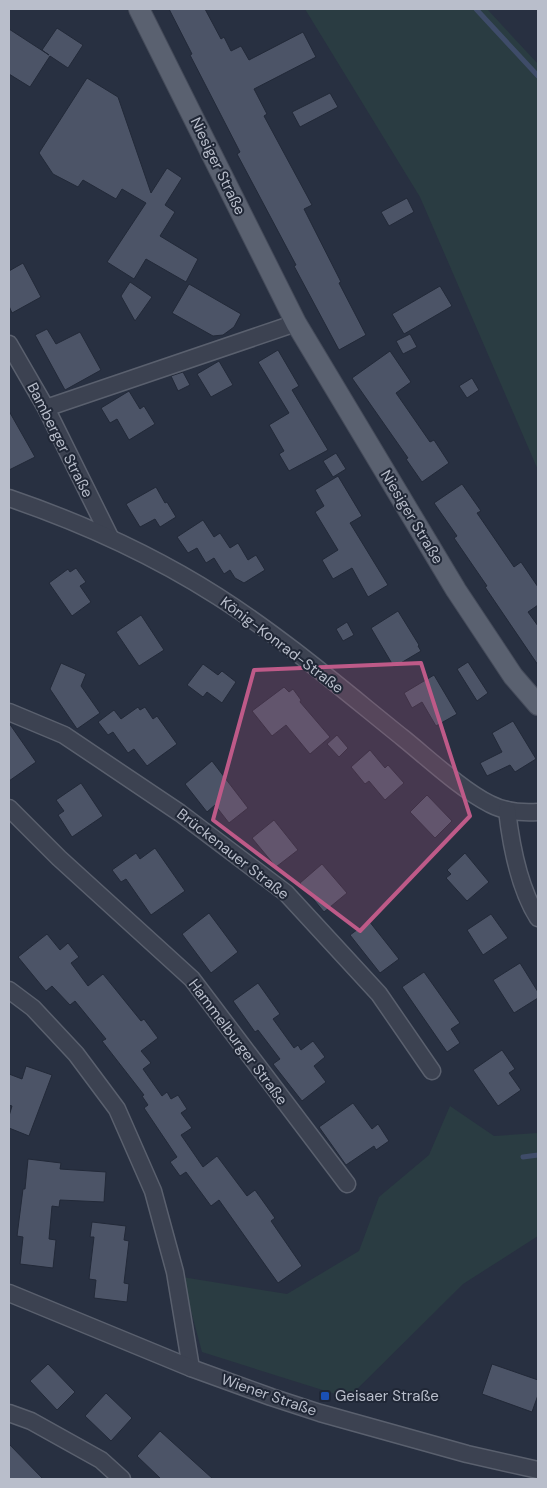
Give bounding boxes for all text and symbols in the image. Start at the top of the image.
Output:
street label: Niesiger Straße [186,114,250,218]
street label: Bamberger Straße [22,379,98,501]
street label: Niesiger Straße [376,466,448,568]
street label: König-Konrad-Straße [216,592,348,698]
street label: Brückenauer Straße [173,804,293,904]
street label: Hammelburger Straße [184,975,292,1109]
street label: Wiener Straße [219,1369,319,1421]
place label: Geisaer Straße [335,1386,439,1406]
marker: Geisaer Straße [319,1390,331,1402]

